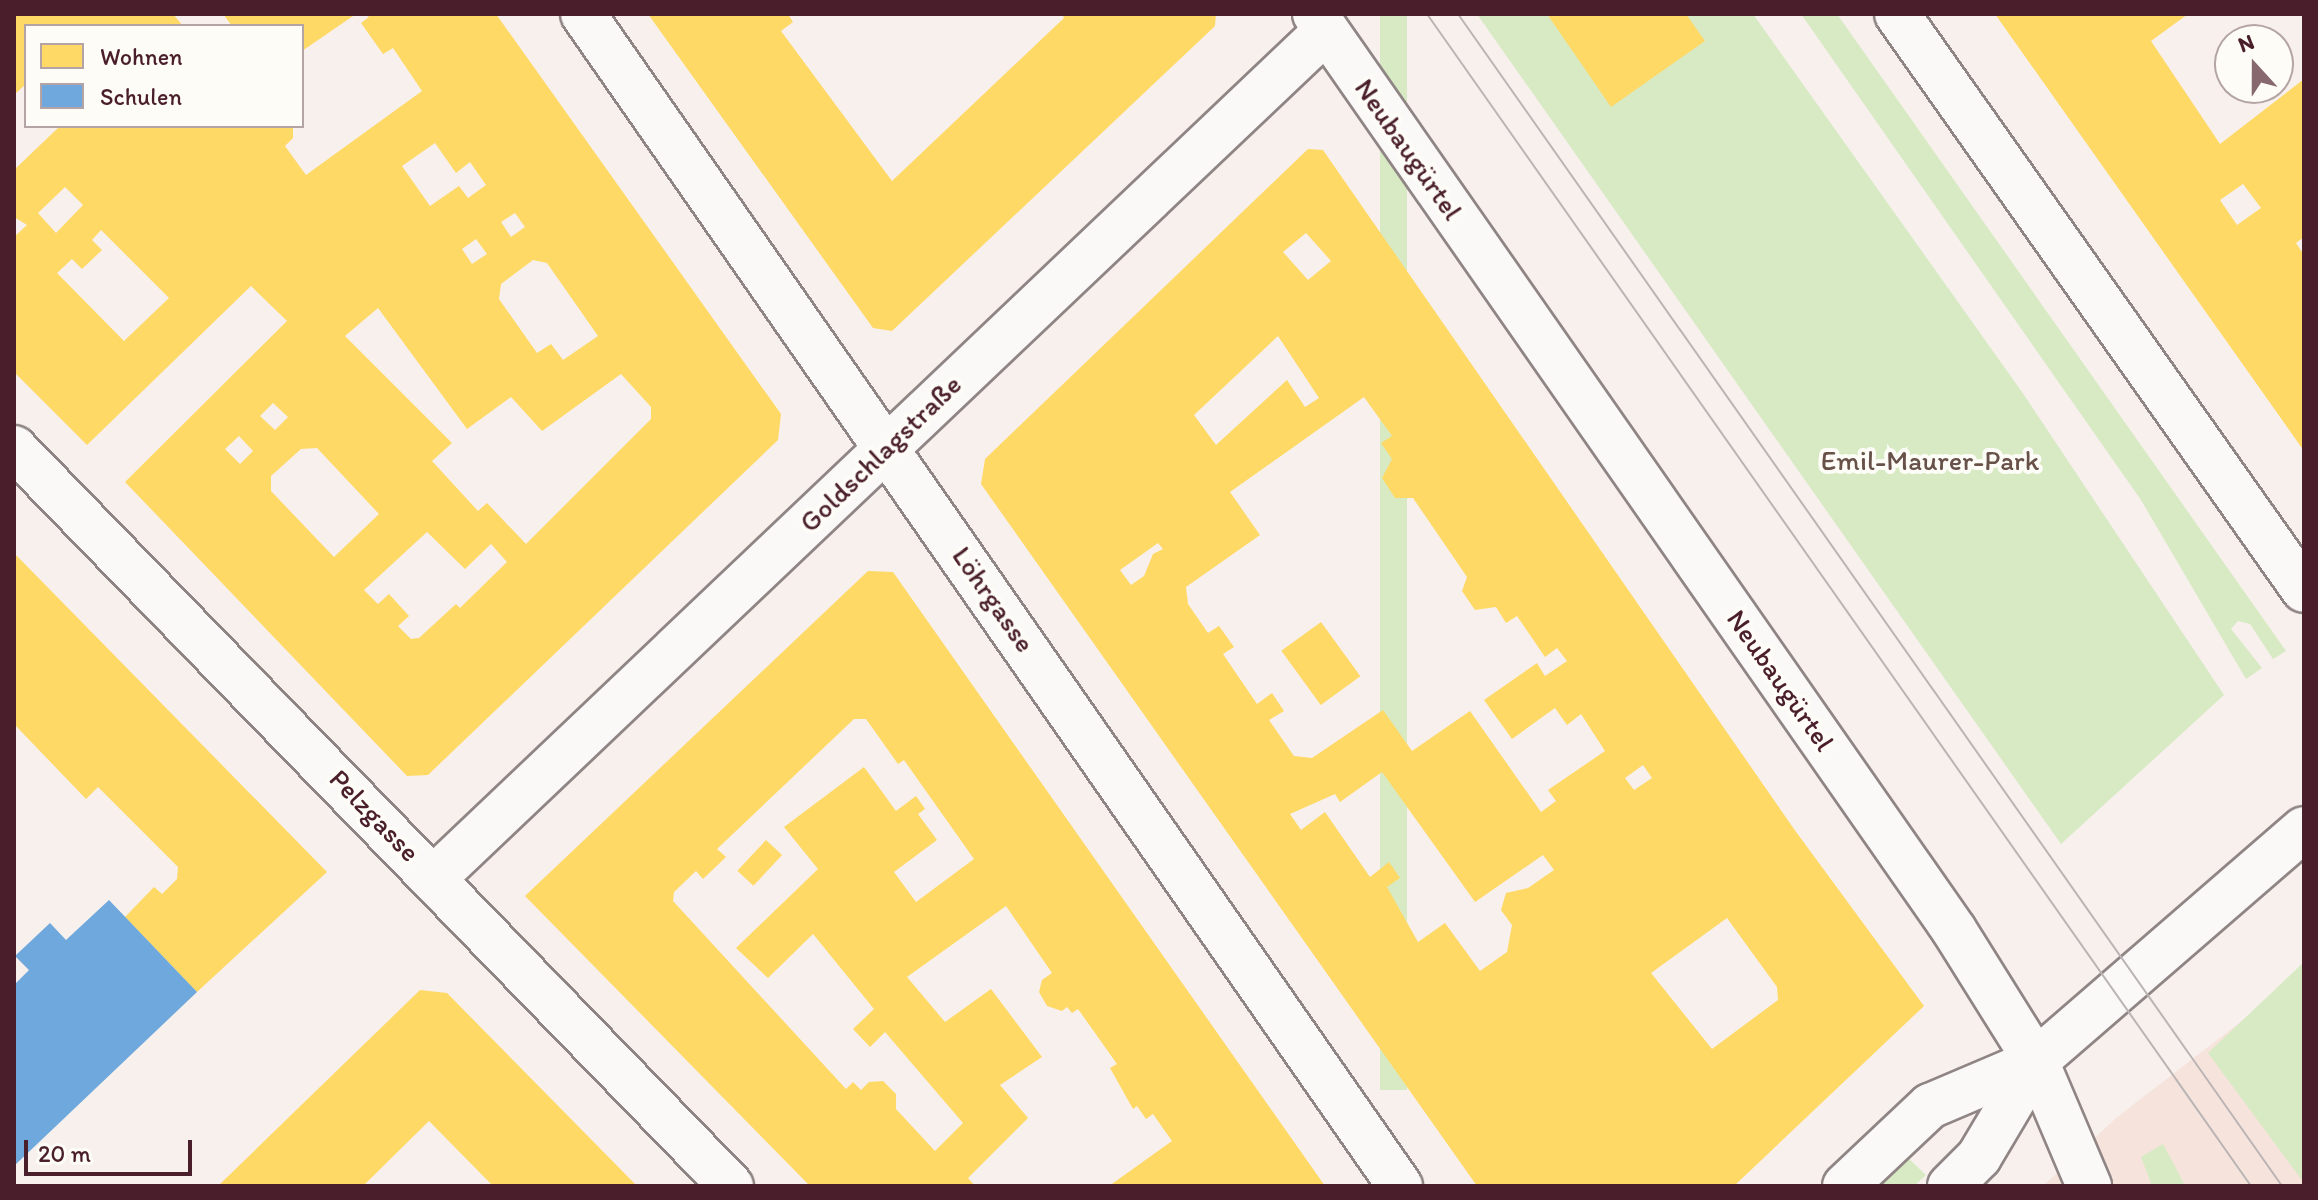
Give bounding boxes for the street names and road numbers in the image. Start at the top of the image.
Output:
street label: Neubaugürtel [1348,72,1470,226]
street label: Goldschlagstraße [792,367,968,539]
street label: Löhrgasse [945,540,1043,658]
street label: Neubaugürtel [1720,603,1842,757]
street label: Pelzgasse [323,762,427,868]

